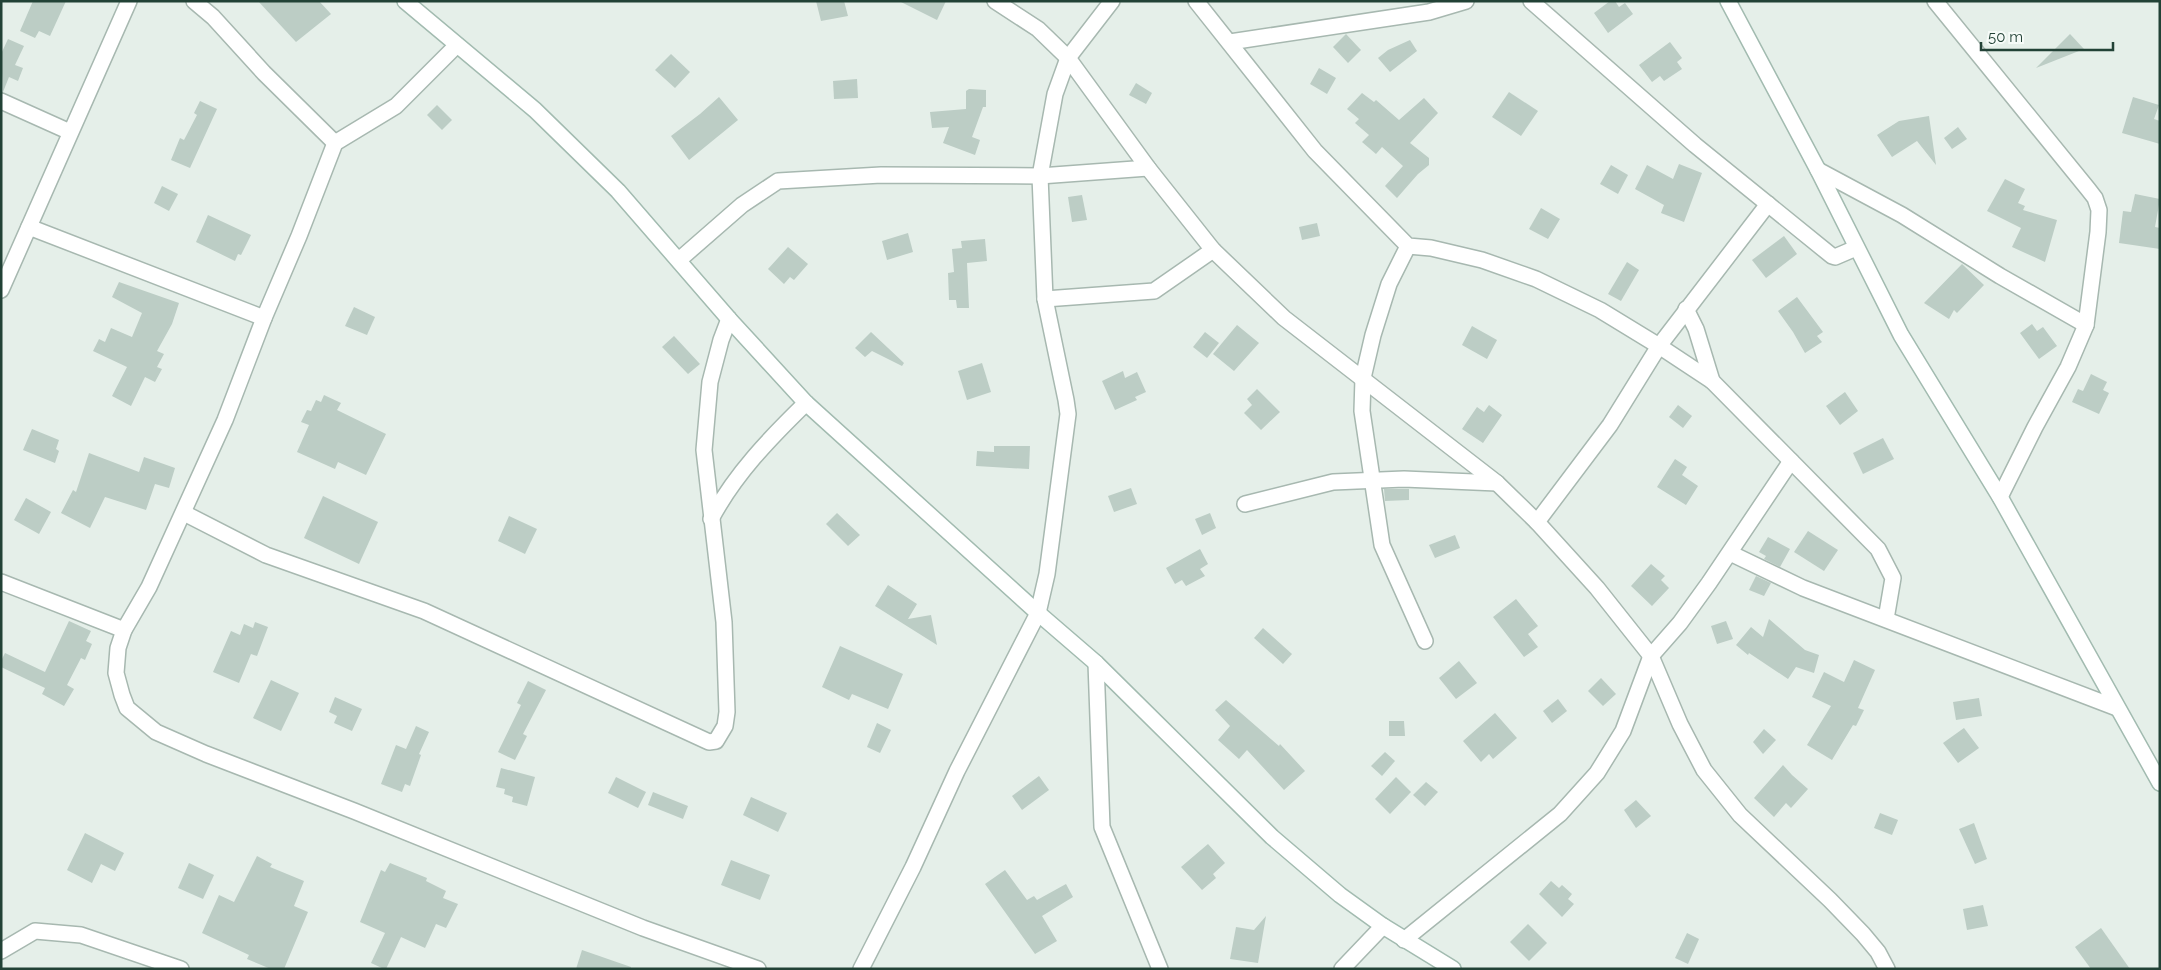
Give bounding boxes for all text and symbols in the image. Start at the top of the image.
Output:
scale bar [1981,20,2114,52]
text: 50 m [1988,28,2023,46]

